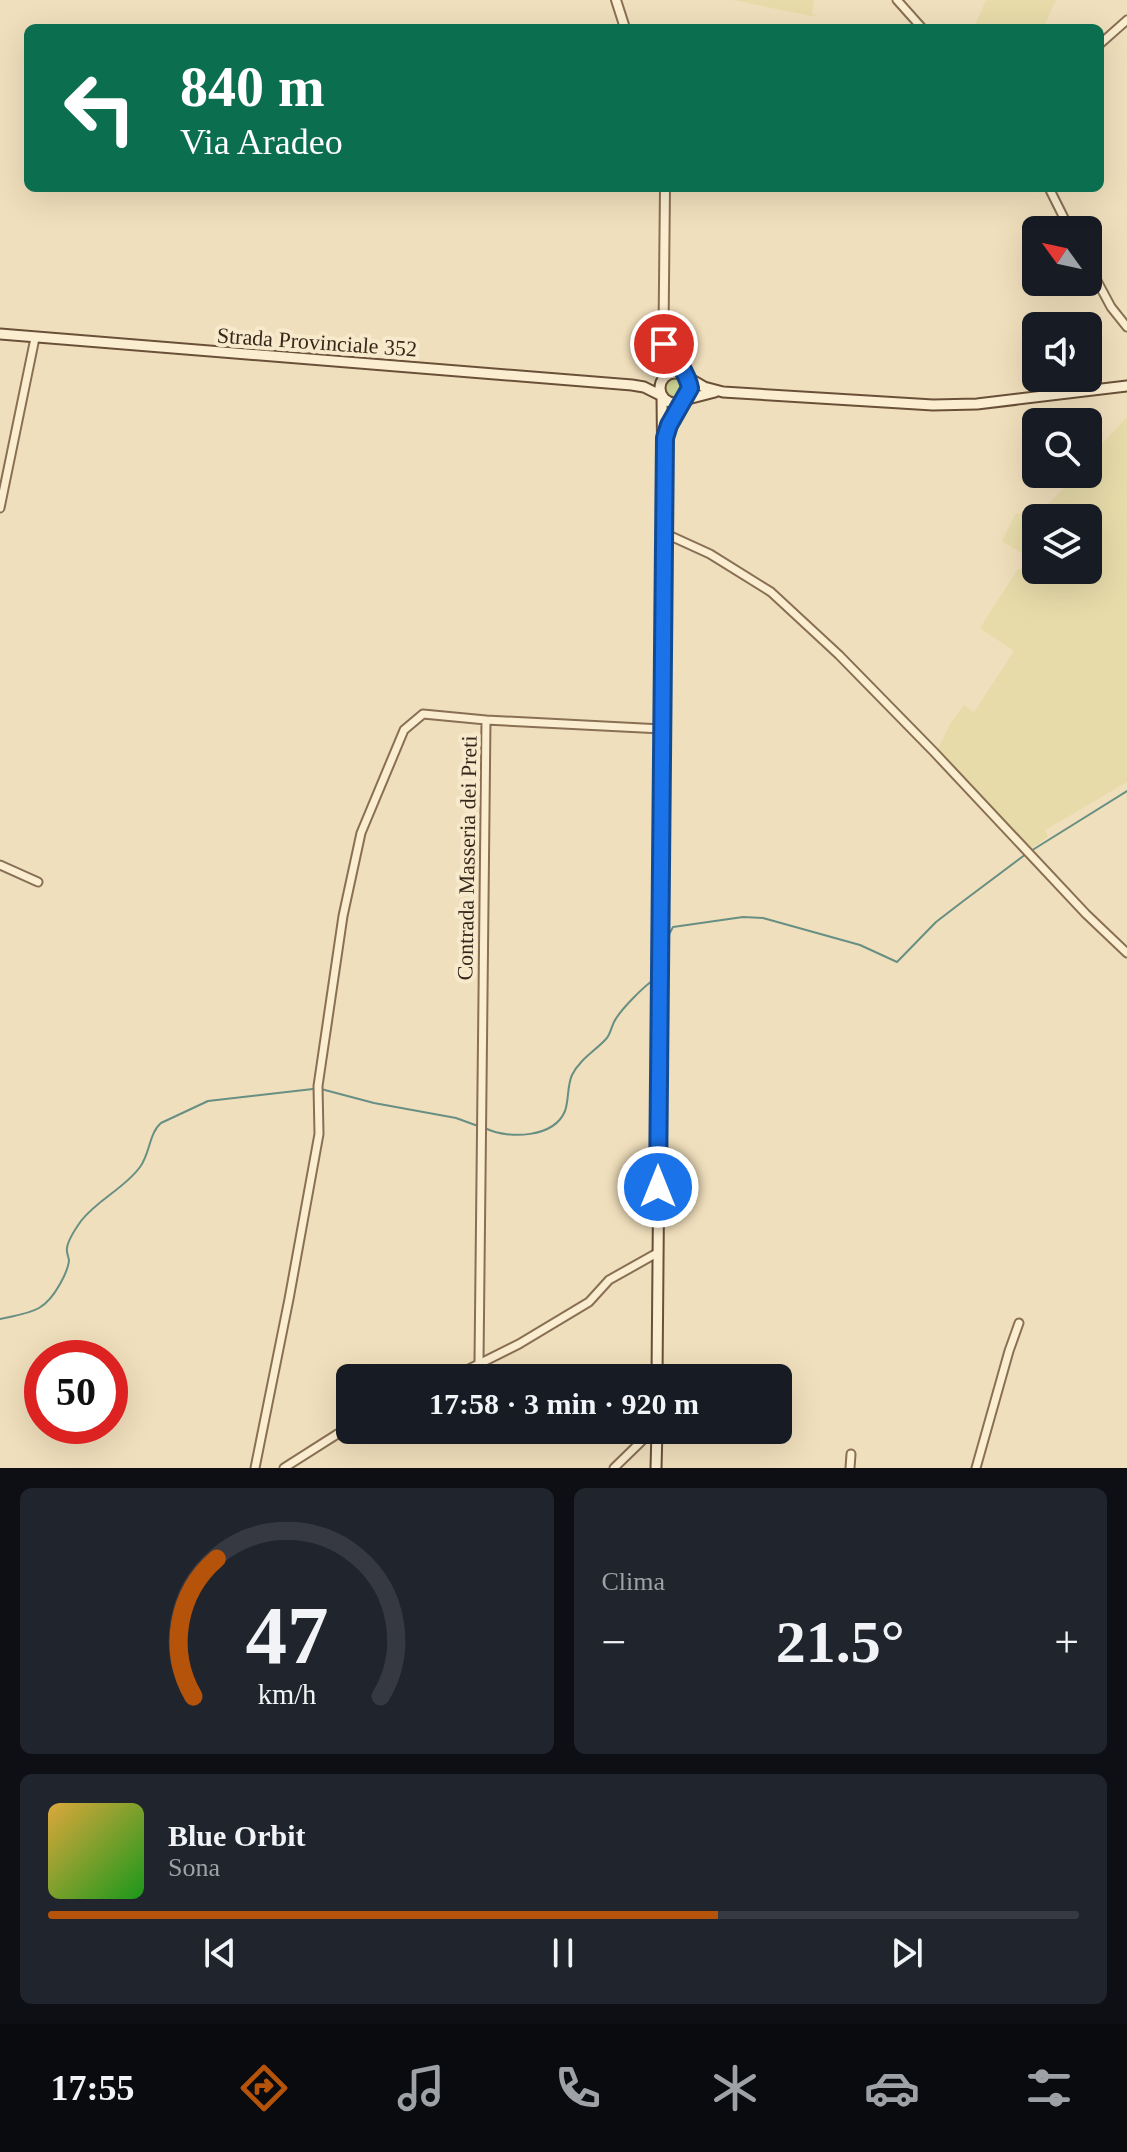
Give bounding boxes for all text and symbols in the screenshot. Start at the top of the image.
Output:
icon: left [48,56,152,160]
text: 840 m [180,56,325,118]
text: Via Aradeo [180,122,343,162]
north arrow [1022,216,1102,296]
map controls [1022,216,1102,584]
pin [630,310,698,378]
button: sound [1022,312,1102,392]
icon: arrive [642,322,686,366]
street label: Strada Provinciale 352 [216,323,418,361]
button: search [1022,408,1102,488]
button: layers [1022,504,1102,584]
street label: Contrada Masseria dei Preti [452,735,482,981]
position arrow [616,1145,700,1229]
speed limit sign: 50 [24,1340,128,1444]
text: 17:58 · 3 min · 920 m [429,1387,699,1420]
text: Clima [602,1567,665,1596]
text: 47 [245,1589,328,1681]
text: 21.5° [776,1609,905,1675]
text: − [602,1618,626,1667]
text: + [1054,1618,1079,1667]
text: km/h [257,1679,316,1710]
text: Blue Orbit [168,1819,306,1852]
text: Sona [168,1853,220,1882]
icon: previous [198,1931,242,1975]
icon: pause [541,1931,585,1975]
icon: next [885,1931,929,1975]
icon: directions [236,2060,292,2116]
icon: music [393,2060,449,2116]
icon: phone [550,2060,606,2116]
icon: climate [707,2060,763,2116]
icon: car [864,2060,920,2116]
icon: filters [1021,2060,1077,2116]
text: 17:55 [51,2068,135,2108]

